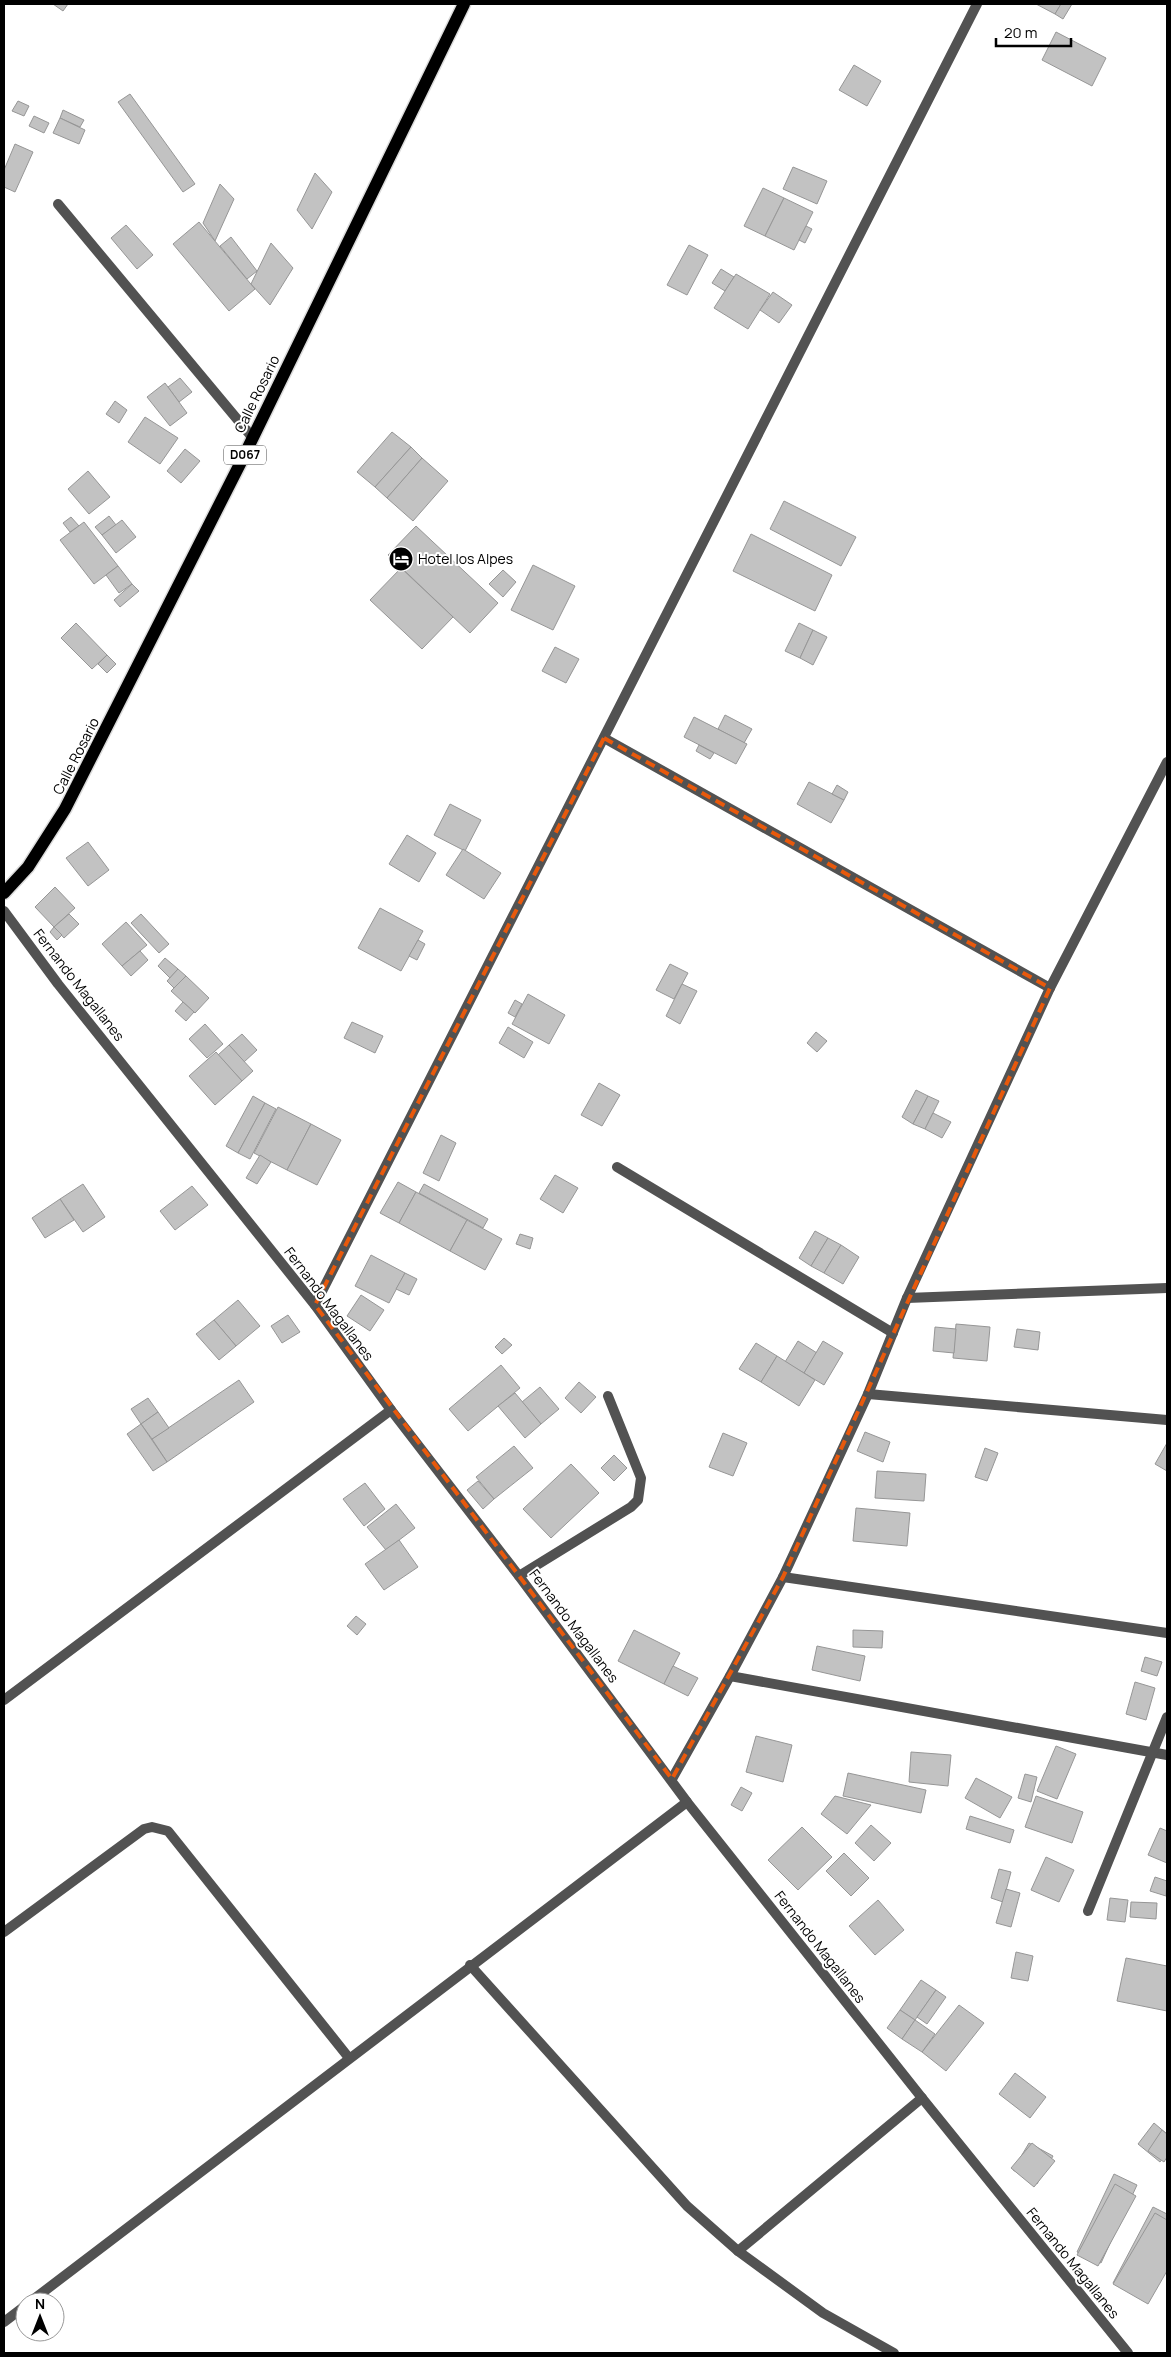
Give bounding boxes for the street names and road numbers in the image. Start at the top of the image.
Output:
street label: Calle Rosario [230,352,284,436]
road number: D067 [224,446,266,464]
street label: Calle Rosario [48,714,103,798]
street label: Fernando Magallanes [30,925,129,1045]
street label: Fernando Magallanes [280,1243,378,1364]
street label: Fernando Magallanes [525,1565,623,1686]
street label: Fernando Magallanes [771,1887,870,2007]
street label: Fernando Magallanes [1023,2203,1124,2322]

